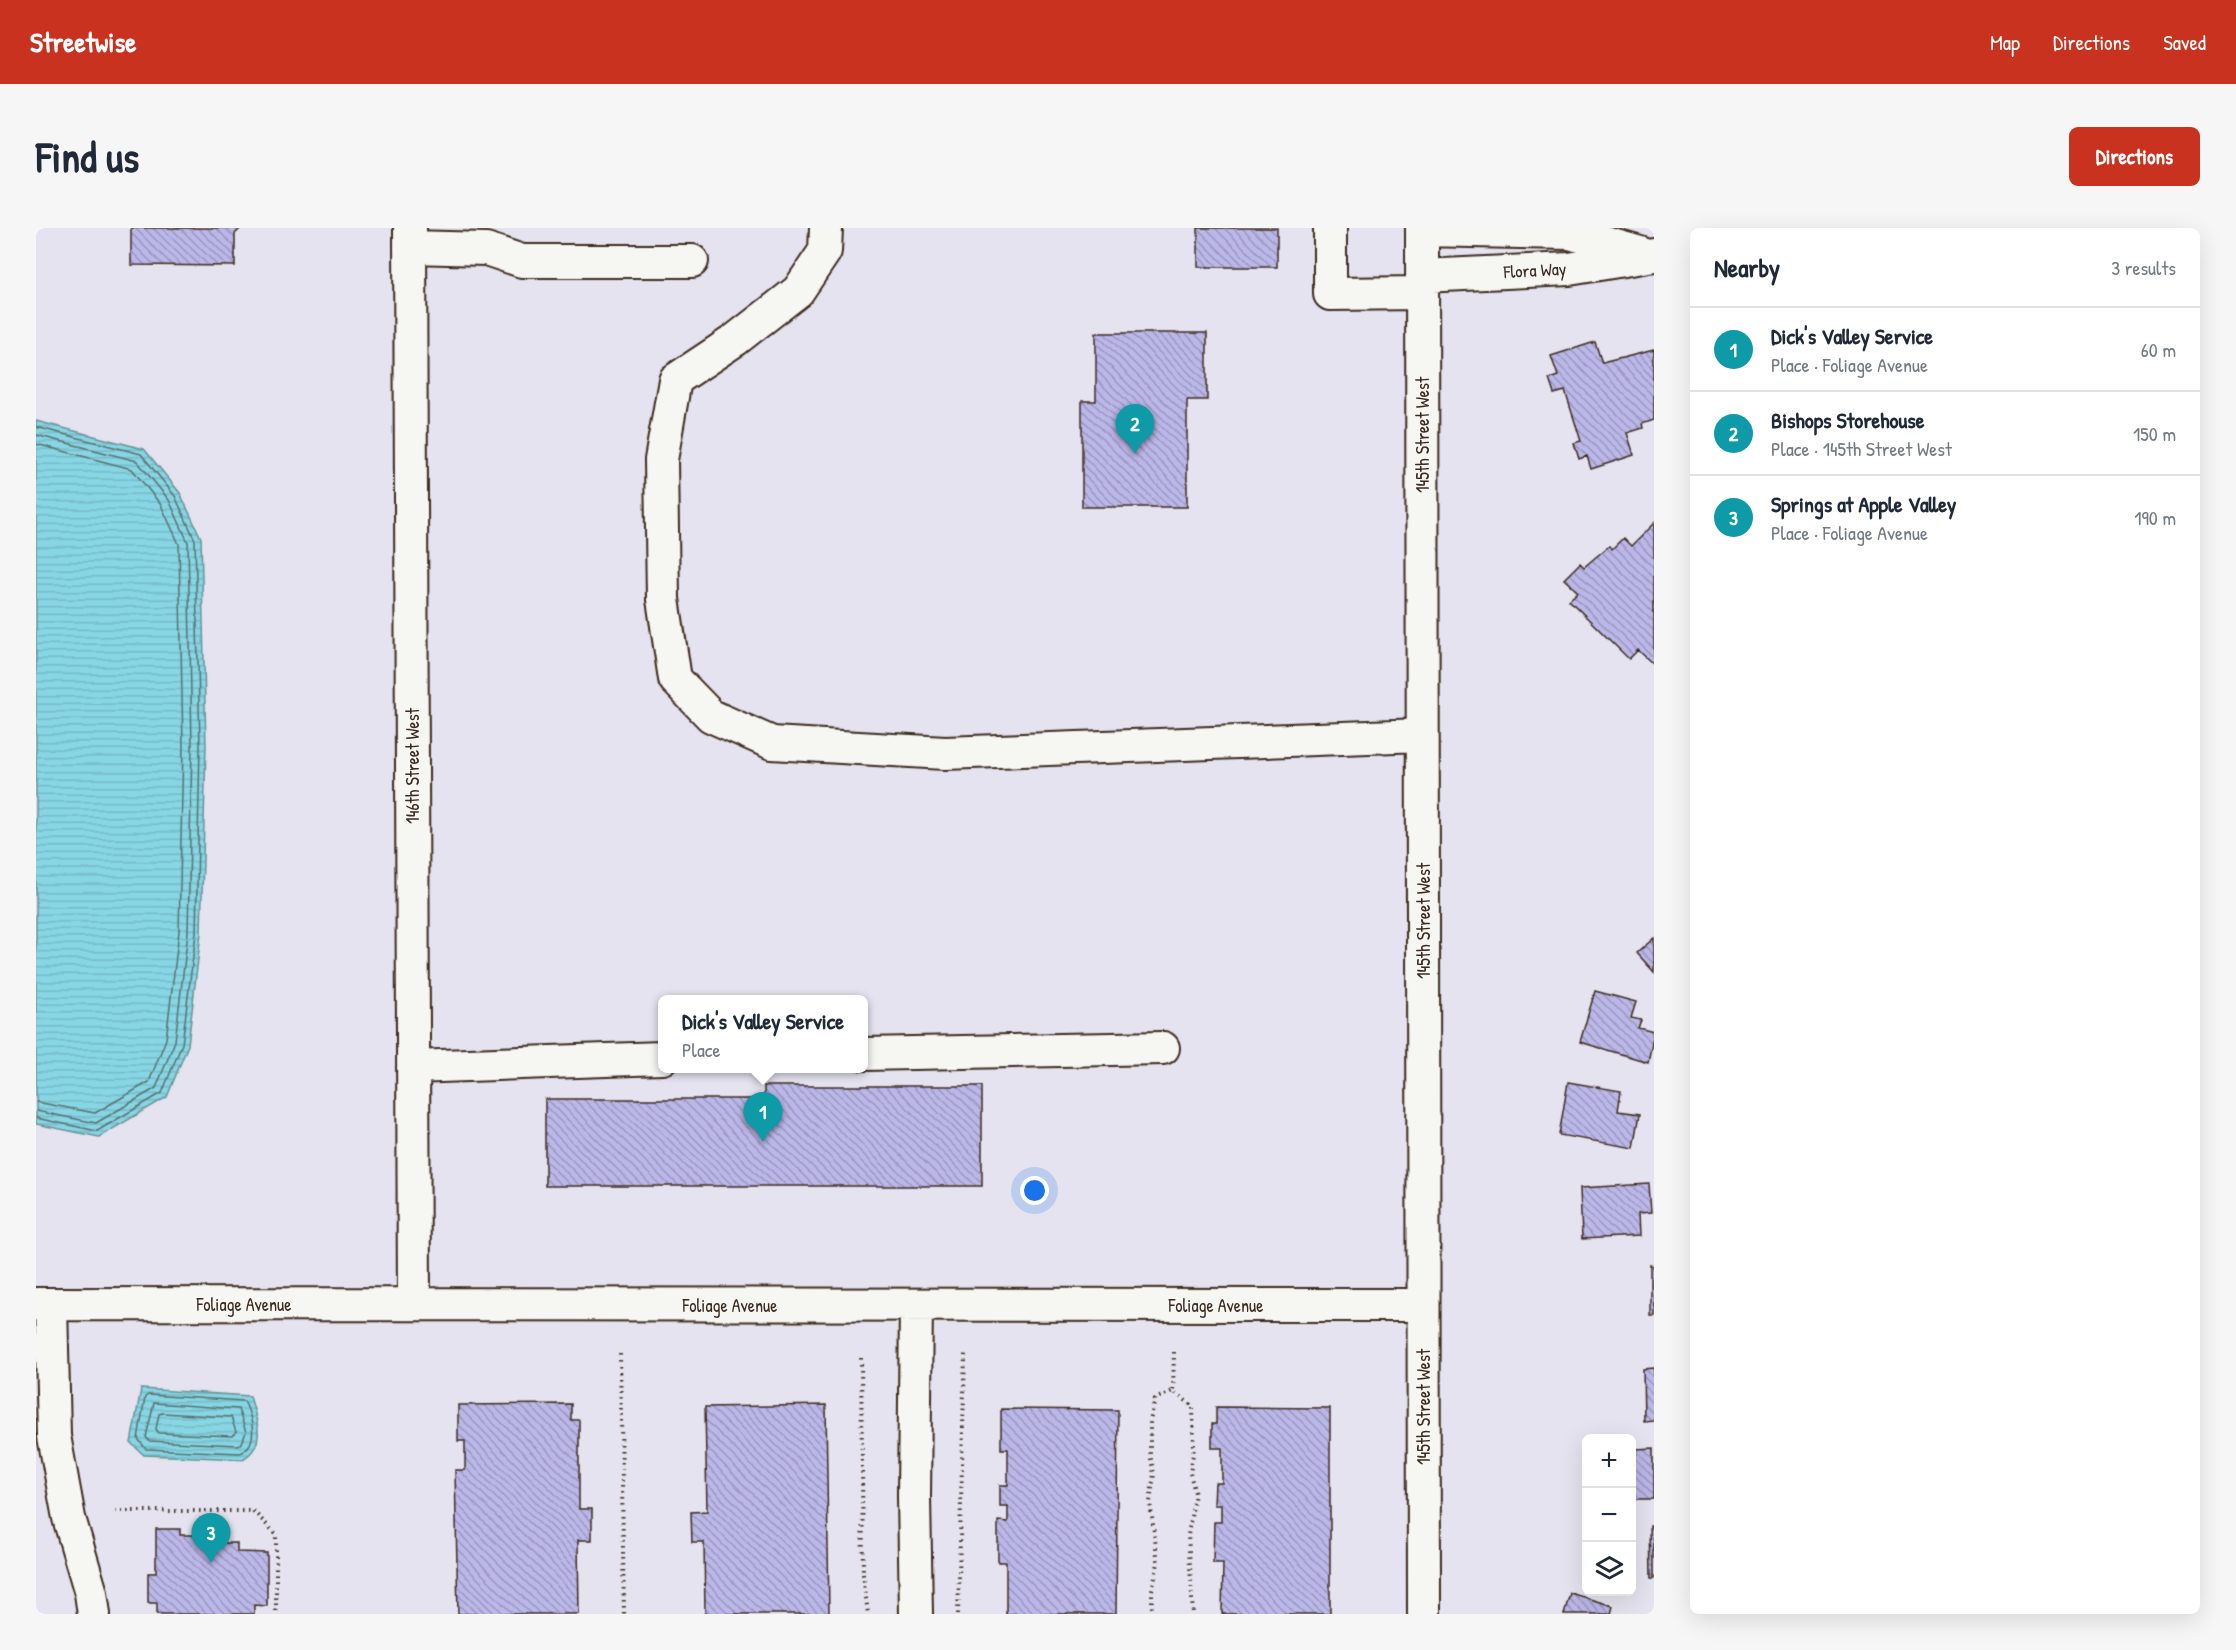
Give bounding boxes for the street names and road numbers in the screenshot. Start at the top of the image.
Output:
street label: Flora Way [1502,256,1567,284]
street label: 145th Street West [1410,376,1435,493]
street label: 146th Street West [400,707,425,824]
street label: 145th Street West [1411,862,1436,979]
street label: Foliage Avenue [196,1292,291,1317]
street label: Foliage Avenue [682,1293,777,1318]
street label: Foliage Avenue [1168,1293,1263,1318]
street label: 145th Street West [1411,1348,1436,1465]

